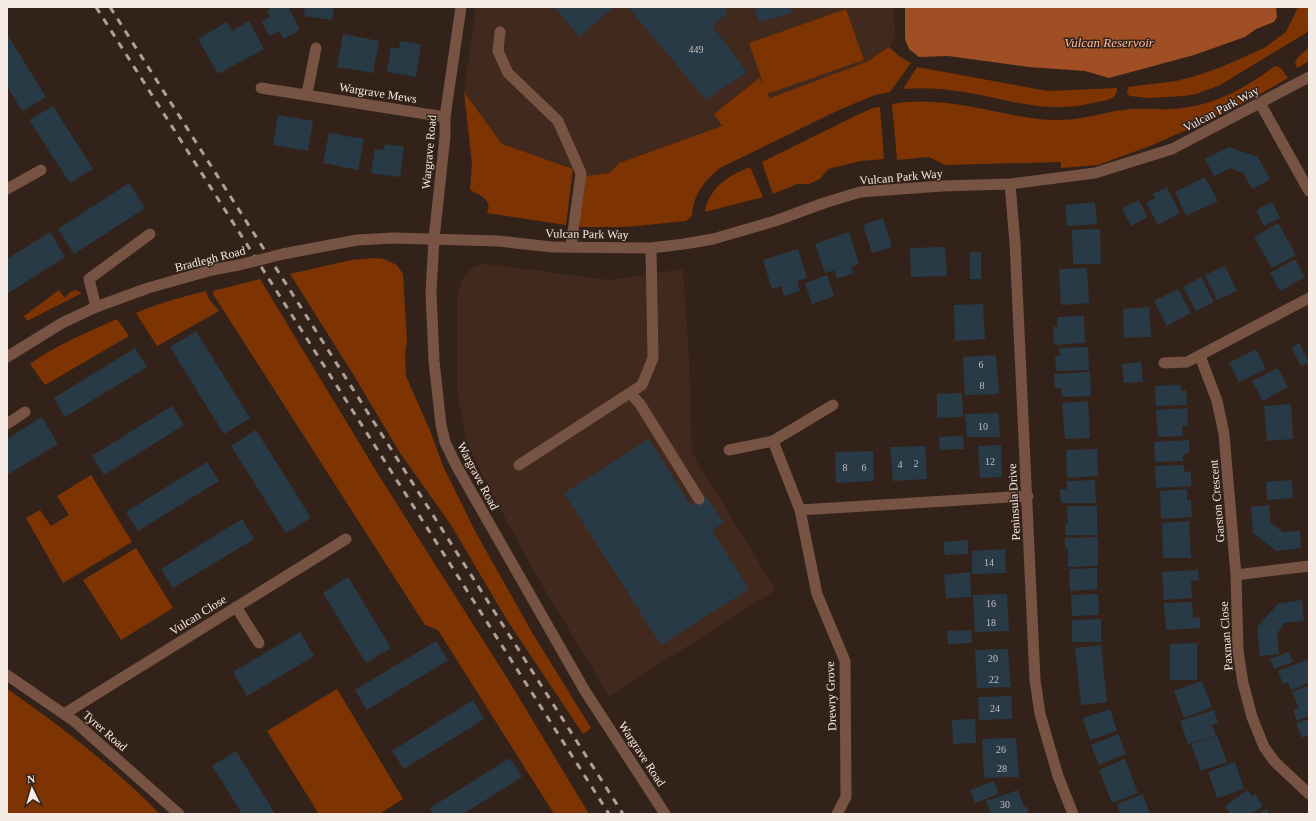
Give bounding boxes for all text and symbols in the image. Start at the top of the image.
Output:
water label: Vulcan Reservoir [1064,35,1155,50]
house number: 449 [689,44,704,55]
street label: Wargrave Mews [338,80,418,106]
street label: Vulcan Park Way [1181,83,1261,135]
street label: Wargrave Road [419,114,439,190]
street label: Vulcan Park Way [859,166,943,188]
street label: Vulcan Park Way [545,226,629,242]
street label: Bradlegh Road [173,243,247,275]
house number: 6 [979,359,984,370]
house number: 8 [980,380,985,391]
house number: 10 [978,421,988,432]
street label: Wargrave Road [454,440,502,512]
house number: 12 [985,456,995,467]
house number: 2 [914,458,919,469]
street label: Garston Crescent [1206,458,1228,543]
house number: 4 [898,459,903,470]
house number: 8 [843,462,848,473]
house number: 6 [862,462,867,473]
street label: Peninsula Drive [1005,463,1023,541]
house number: 14 [984,557,994,568]
street label: Vulcan Close [167,592,229,638]
house number: 16 [986,598,996,609]
street label: Paxman Close [1217,601,1235,671]
house number: 18 [986,617,996,628]
house number: 20 [988,653,998,664]
street label: Drewry Grove [823,661,839,731]
house number: 22 [989,674,999,685]
house number: 24 [990,703,1000,714]
street label: Tyrer Road [80,708,130,754]
street label: Wargrave Road [616,719,668,789]
house number: 26 [996,744,1006,755]
house number: 28 [997,763,1007,774]
north arrow [12,769,52,809]
text: N [27,773,36,785]
house number: 30 [1000,799,1010,810]

